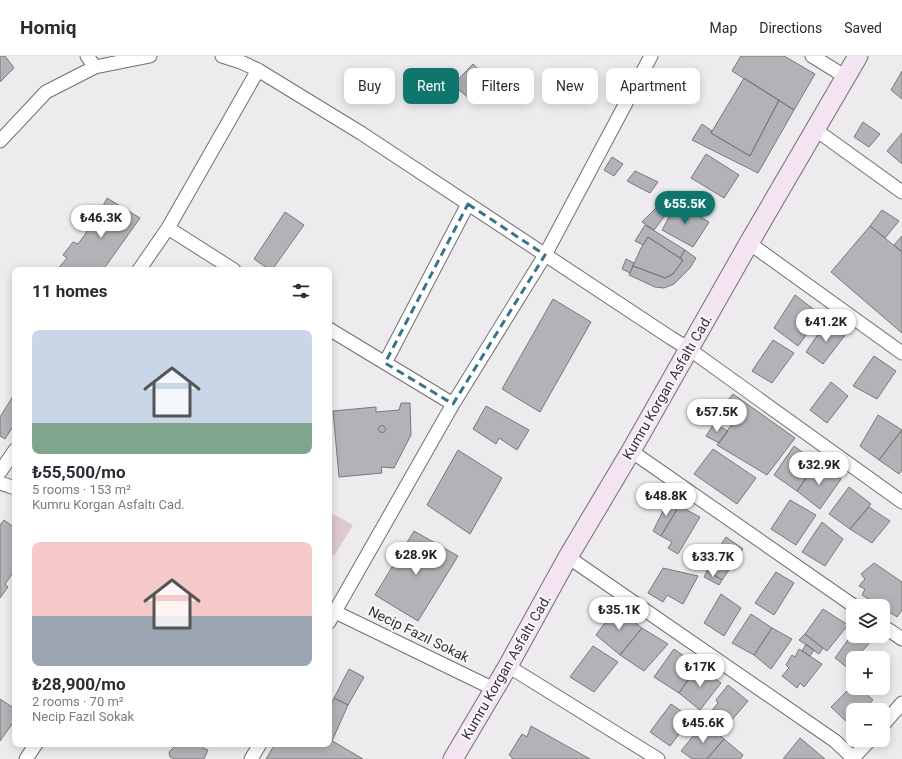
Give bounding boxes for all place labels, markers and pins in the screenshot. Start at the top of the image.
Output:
pin: ₺55.5K [652,191,718,225]
pin: ₺46.3K [68,205,134,239]
pin: ₺41.2K [793,309,859,343]
pin: ₺57.5K [684,399,750,433]
pin: ₺32.9K [786,452,852,486]
pin: ₺48.8K [633,483,699,517]
pin: ₺28.9K [383,542,449,576]
pin: ₺33.7K [680,544,746,578]
pin: ₺35.1K [586,597,652,631]
pin: ₺17K [676,654,724,688]
pin: ₺45.6K [670,710,736,744]

